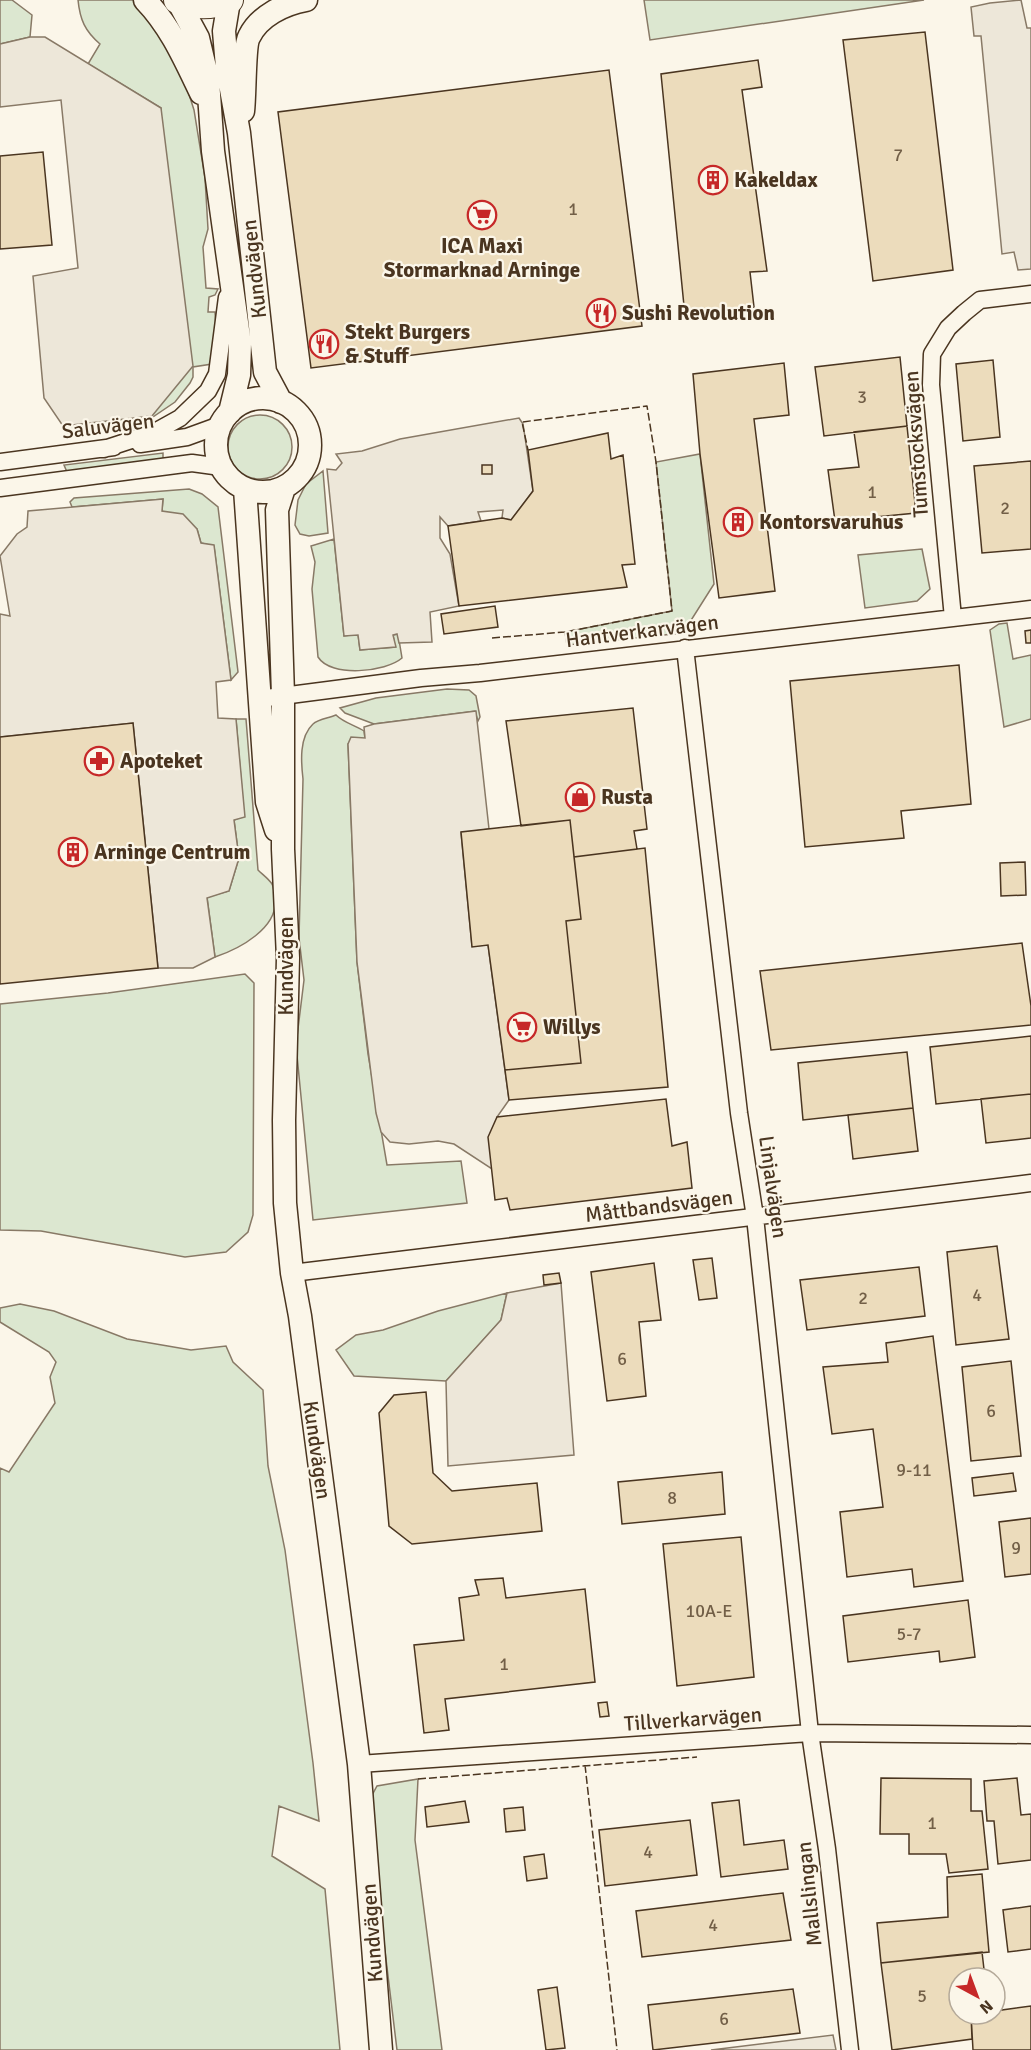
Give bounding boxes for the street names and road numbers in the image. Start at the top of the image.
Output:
street label: Kundvägen [236,218,272,320]
street label: Tumstocksvägen [898,370,934,518]
street label: Saluvägen [60,407,156,445]
street label: Hantverkarvägen [564,609,720,653]
street label: Kundvägen [273,916,299,1016]
street label: Linjalvägen [753,1134,793,1240]
street label: Måttbandsvägen [584,1184,734,1228]
street label: Kundvägen [297,1399,337,1501]
street label: Tillverkarvägen [623,1701,763,1737]
street label: Mallslingan [791,1840,827,1948]
street label: Kundvägen [356,1883,388,1983]

